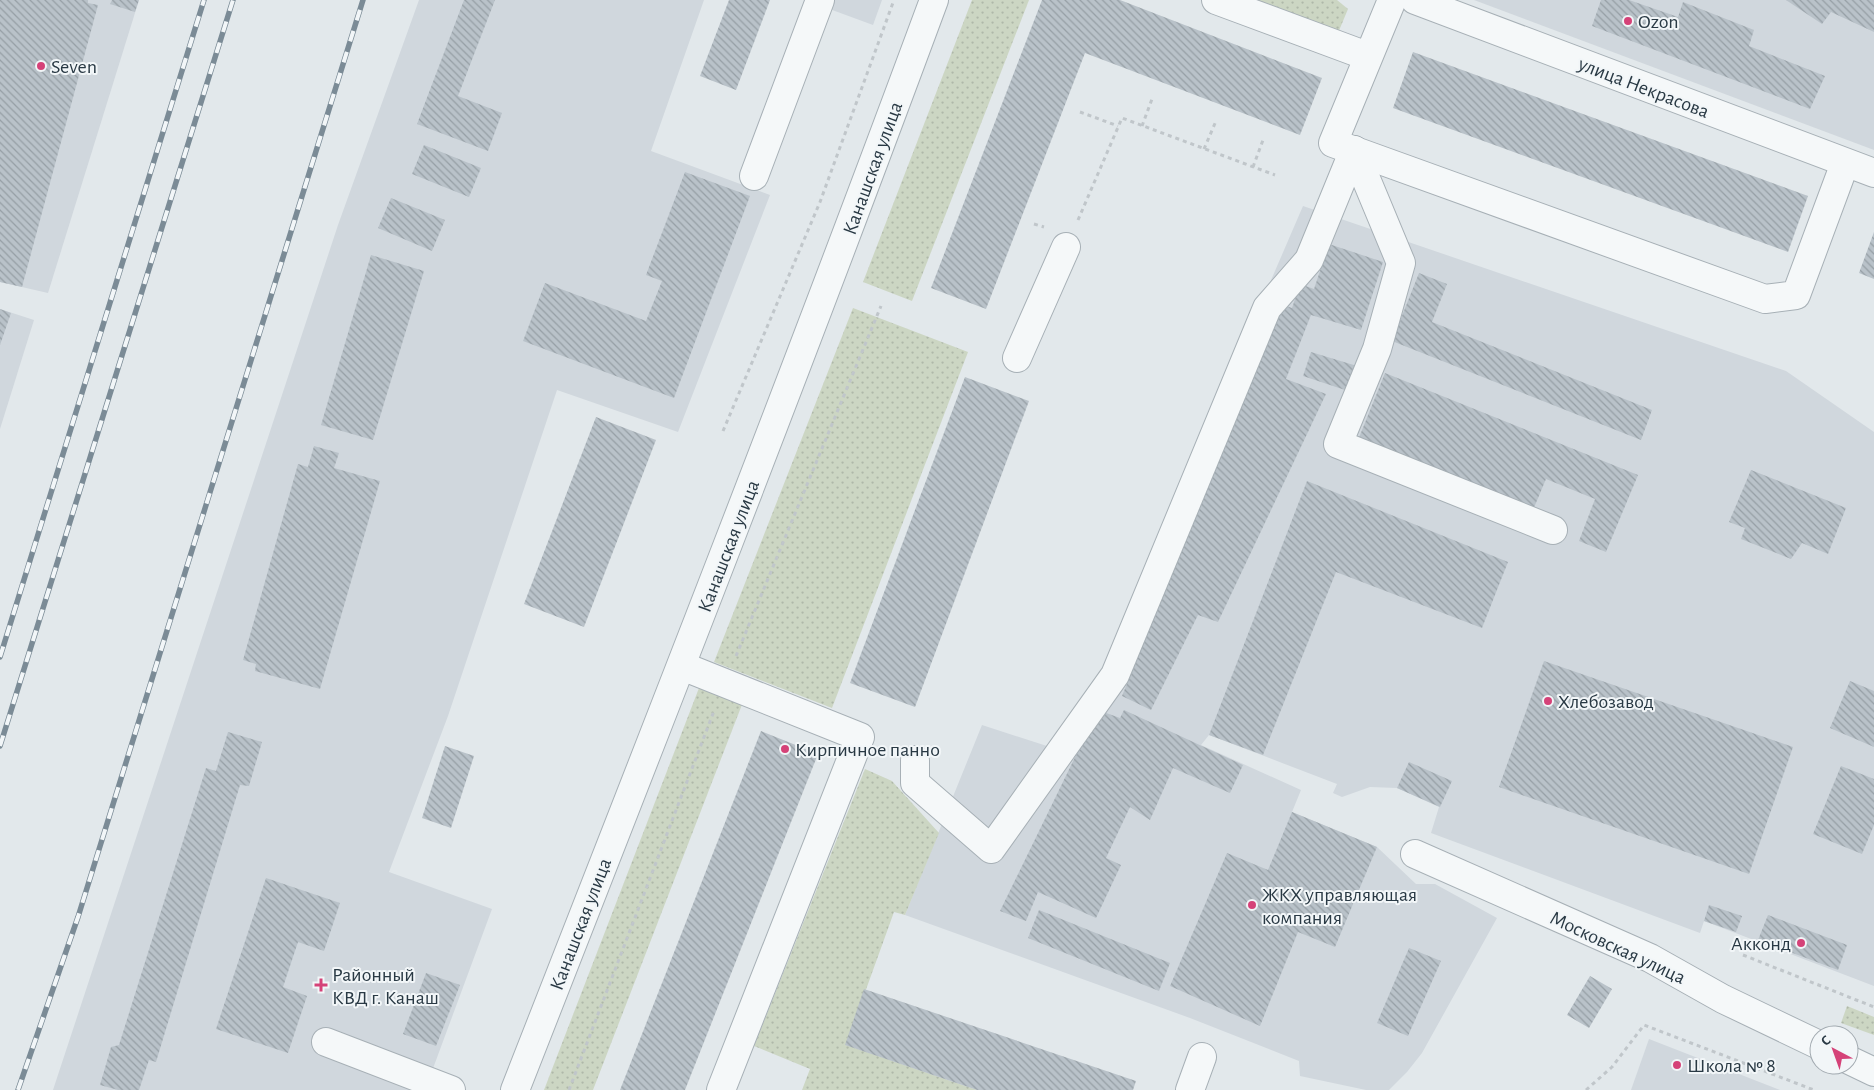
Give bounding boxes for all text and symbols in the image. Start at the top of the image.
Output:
place label: Ozon [1638,12,1679,32]
marker: Ozon [1622,15,1634,27]
street label: улица Некрасова [1575,53,1712,122]
place label: Seven [51,57,97,77]
marker: Seven [35,60,47,72]
street label: Канашская улица [840,99,906,238]
street label: Канашская улица [695,477,763,615]
place label: Хлебозавод [1558,692,1654,712]
marker: Хлебозавод [1542,695,1554,707]
place label: Кирпичное панно [795,740,940,760]
marker: Кирпичное панно [779,743,791,755]
street label: Канашская улица [547,855,615,993]
place label: ЖКХ управляющая компания [1262,885,1417,928]
marker: ЖКХ управляющая компания [1246,899,1258,911]
street label: Московская улица [1547,908,1688,988]
place label: Акконд [1731,934,1791,954]
marker: Акконд [1795,937,1807,949]
place label: Районный КВД г. Канаш [332,965,439,1008]
marker: Районный КВД г. Канаш [314,978,328,992]
north arrow [1809,1025,1859,1075]
text: С [1819,1033,1834,1049]
place label: Школа № 8 [1687,1056,1776,1076]
marker: Школа № 8 [1671,1059,1683,1071]

